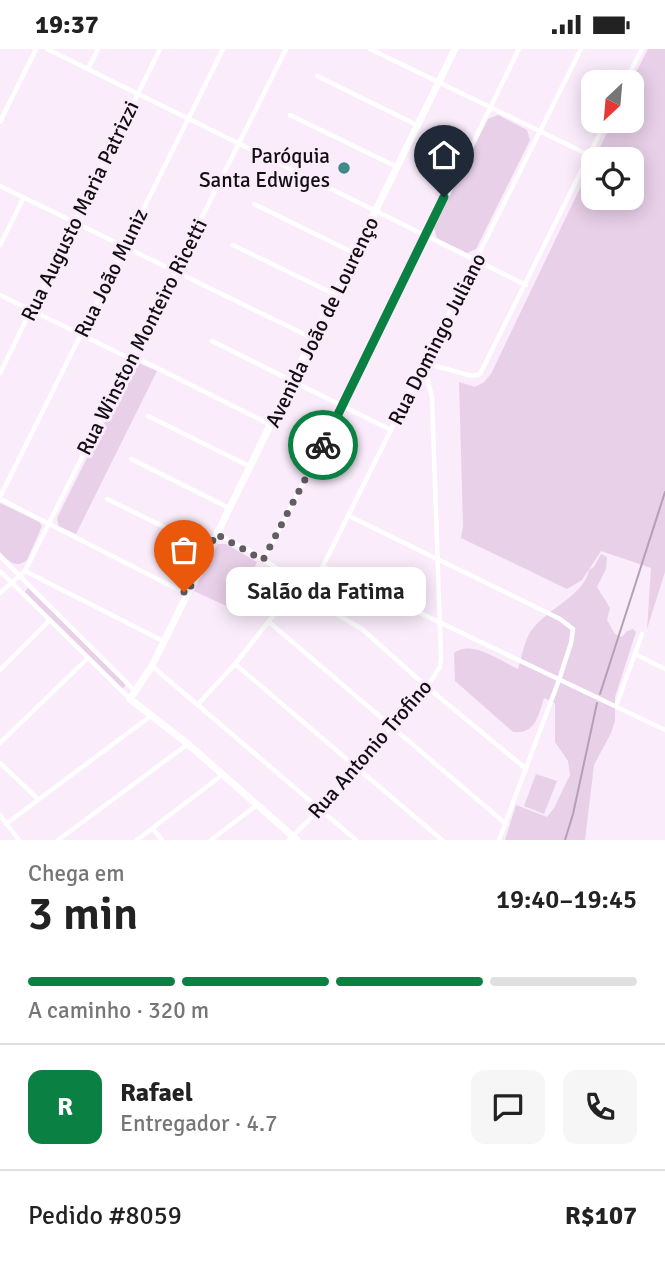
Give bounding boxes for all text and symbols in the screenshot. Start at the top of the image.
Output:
text: 19:37 [35,9,99,41]
north arrow [581,70,644,133]
map controls [581,70,644,210]
street label: Rua Augusto Maria Patrizzi [15,97,145,325]
pin [414,125,474,197]
icon: home [425,136,463,174]
place label: Paróquia Santa Edwiges [199,143,330,193]
button: locate [581,147,644,210]
marker: Paróquia Santa Edwiges [336,160,352,176]
street label: Rua João Muniz [69,204,153,342]
street label: Avenida João de Lourenço [260,212,384,432]
street label: Rua Winston Monteiro Ricetti [71,214,213,460]
street label: Rua Domingo Juliano [382,249,492,429]
courier [288,410,358,480]
icon: bike [304,426,342,464]
pin [154,520,214,592]
icon: bag [165,531,203,569]
callout: Salão da Fatima [226,567,426,617]
text: Salão da Fatima [247,577,405,606]
street label: Rua Antonio Trofino [302,674,438,824]
text: Chega em [28,859,125,888]
text: 19:40–19:45 [496,884,637,916]
text: 3 min [28,886,138,942]
text: A caminho · 320 m [28,996,209,1025]
button: chat [471,1070,545,1144]
button: phone [563,1070,637,1144]
text: Rafael [120,1077,193,1109]
text: R [57,1091,73,1123]
text: Entregador · 4.7 [120,1109,278,1138]
text: Pedido #8059 [28,1200,182,1232]
text: R$107 [565,1200,637,1232]

